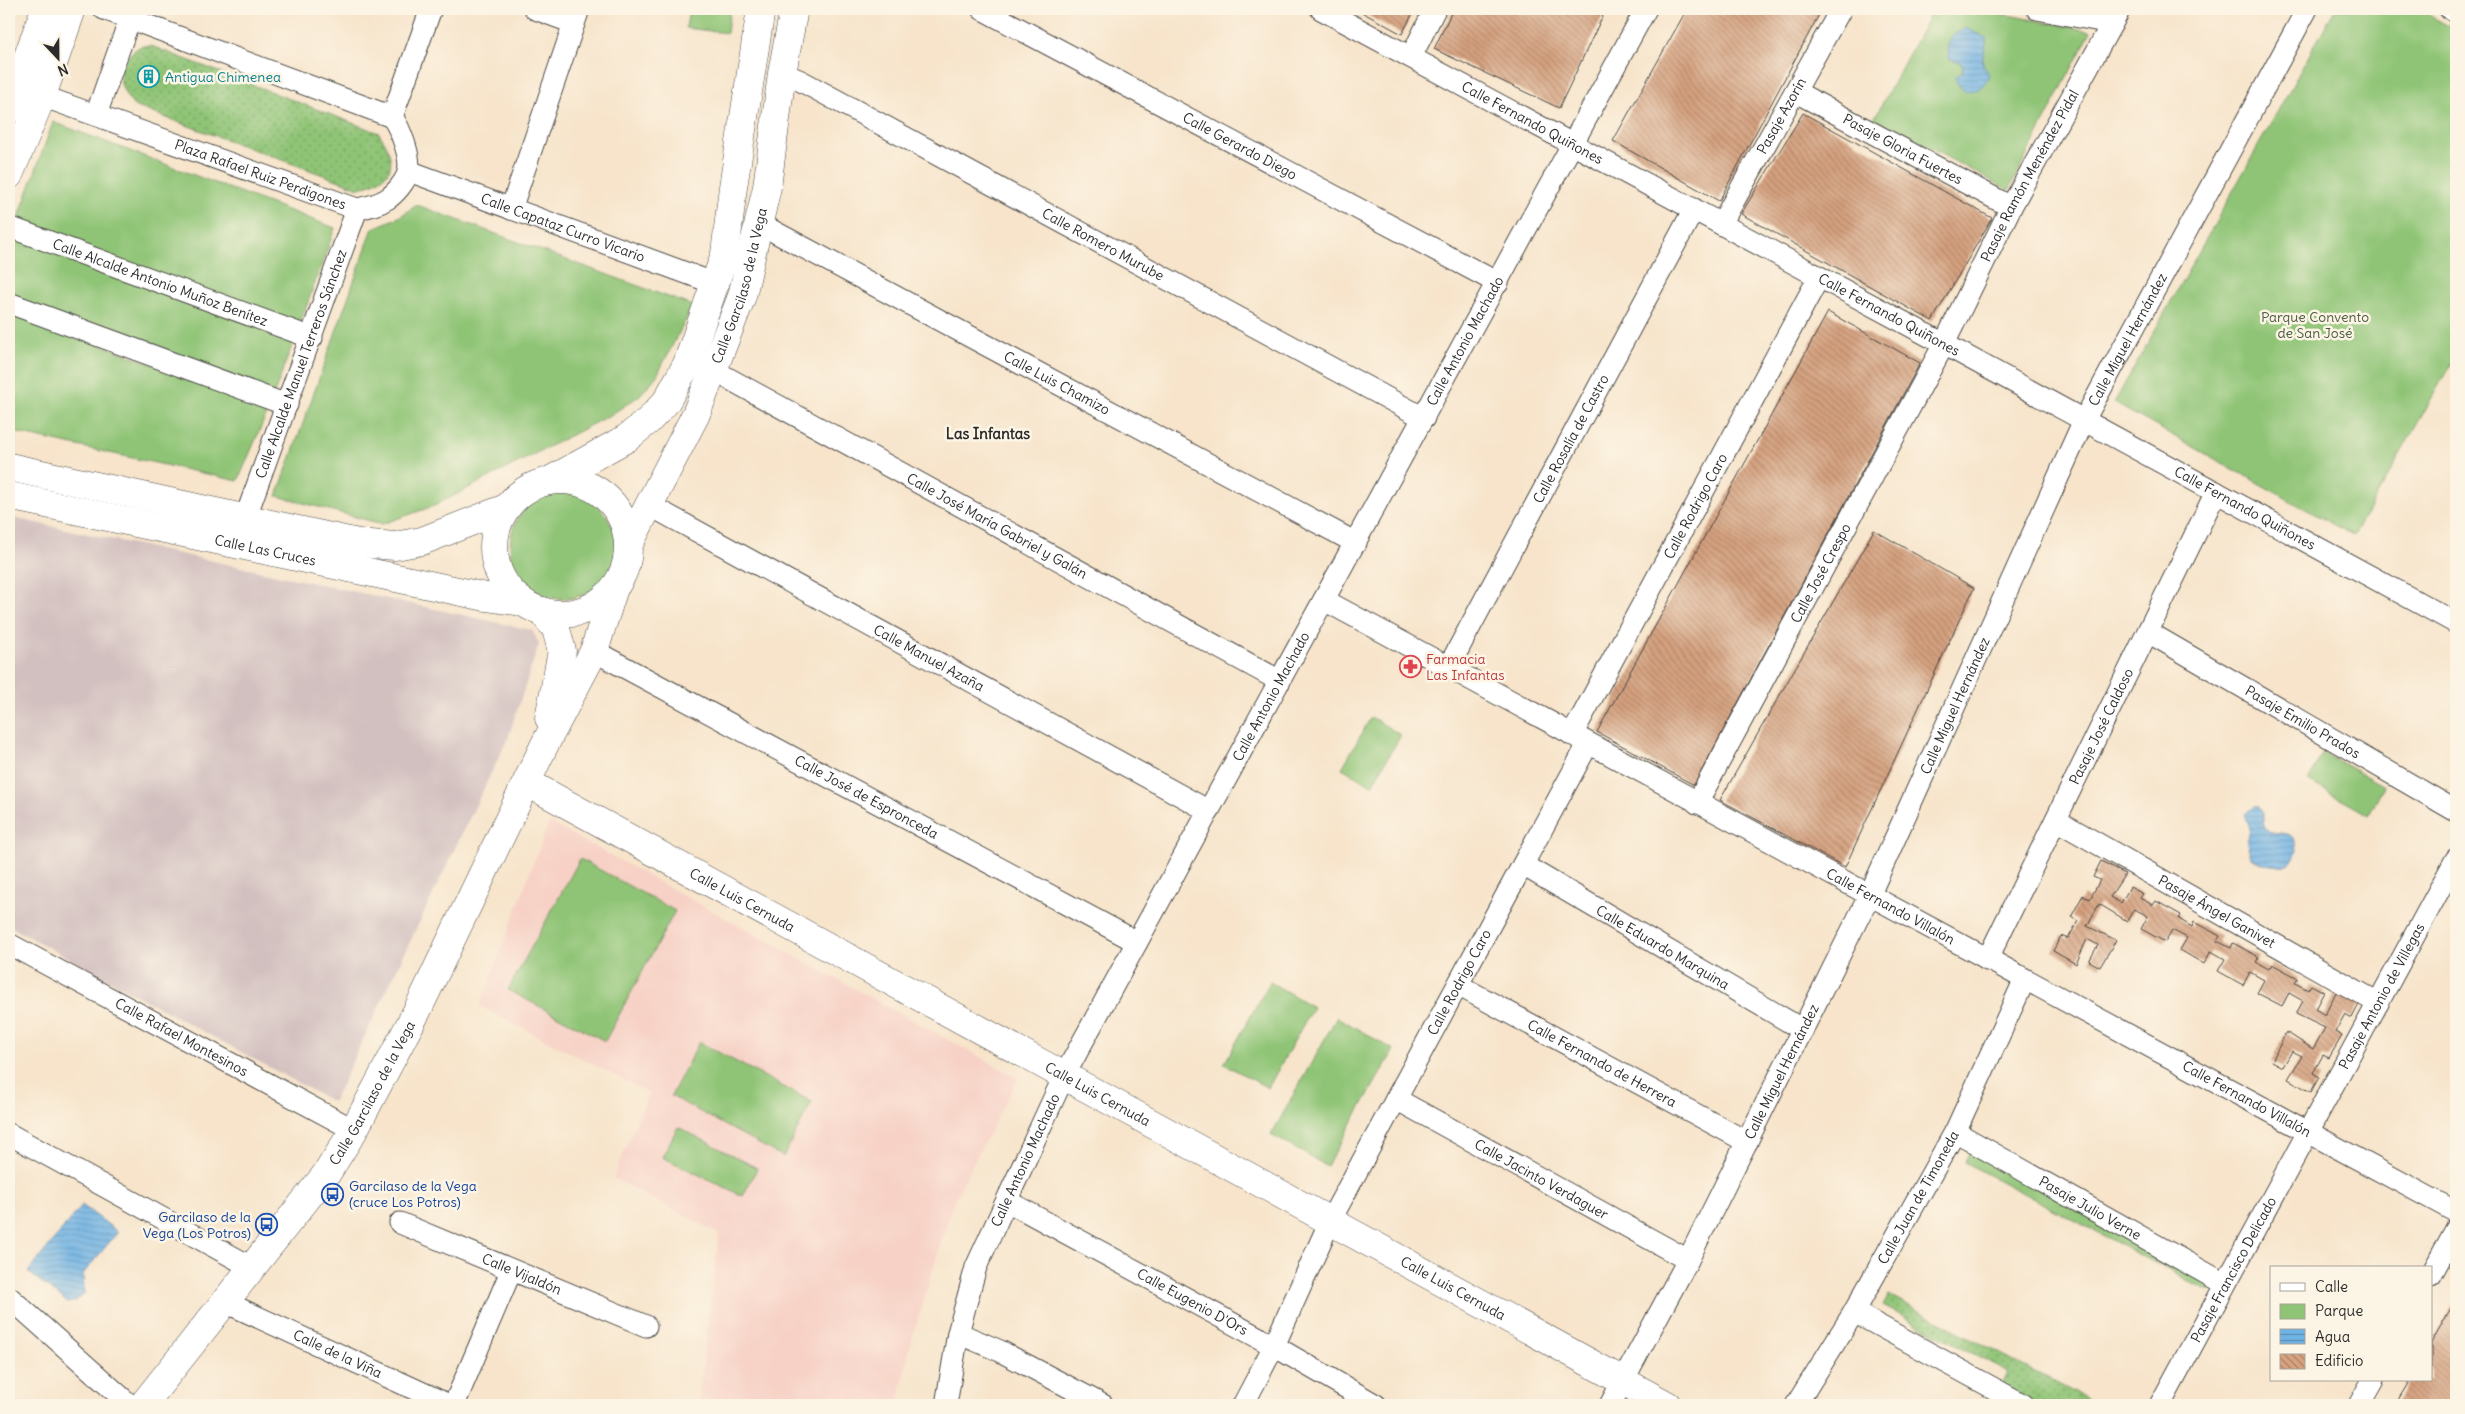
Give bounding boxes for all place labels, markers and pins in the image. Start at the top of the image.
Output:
building icon: Antigua Chimenea [137,65,161,89]
place label: Antigua Chimenea [165,68,281,86]
place label: Farmacia Las Infantas [1426,650,1505,684]
pharmacy icon: Farmacia Las Infantas [1398,655,1422,679]
place label: Garcilaso de la Vega (cruce Los Potros) [349,1177,477,1211]
bus stop icon: Garcilaso de la Vega (cruce Los Potros) [321,1182,345,1206]
place label: Garcilaso de la Vega (Los Potros) [143,1208,251,1242]
bus stop icon: Garcilaso de la Vega (Los Potros) [255,1213,279,1237]

